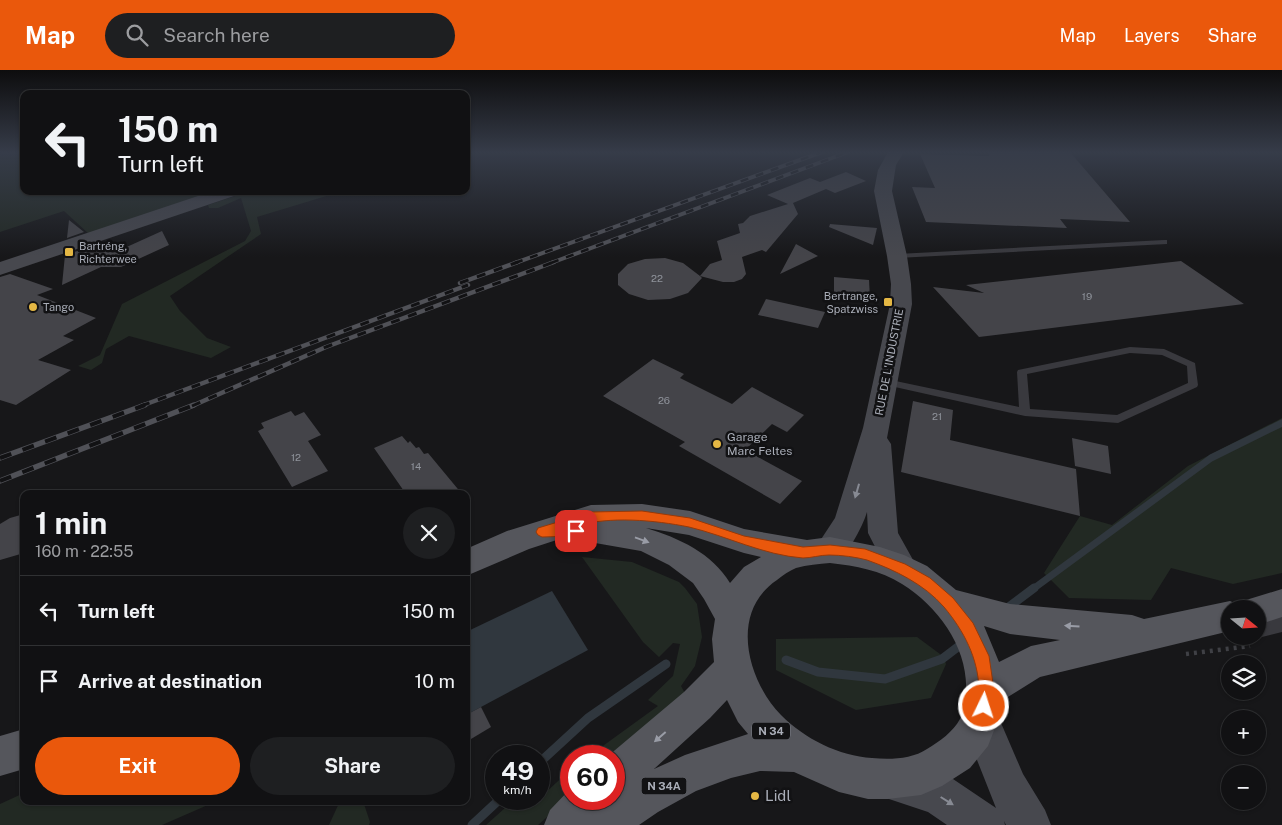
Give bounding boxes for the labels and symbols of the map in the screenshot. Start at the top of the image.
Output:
place label: Bartréng, Richterwee [79,240,137,265]
marker: Bartréng, Richterwee [63,246,75,258]
house number: 22 [651,272,663,284]
place label: Bertrange, Spatzwiss [824,290,878,315]
house number: 19 [1082,290,1092,302]
marker: Bertrange, Spatzwiss [882,296,894,308]
marker: Tango [27,301,39,313]
place label: Tango [43,301,74,313]
street label: RUE DE L'INDUSTRIE [873,307,905,416]
house number: 26 [658,394,670,406]
house number: 21 [932,410,942,422]
place label: Garage Marc Feltes [727,430,792,458]
marker: Garage Marc Feltes [711,438,723,450]
house number: 12 [291,451,301,463]
house number: 14 [411,460,421,472]
one-way arrow [853,484,861,499]
pin [555,510,597,552]
one-way arrow [635,537,650,544]
north arrow [1221,600,1266,645]
one-way arrow [1064,621,1080,629]
position arrow [957,679,1009,731]
road number: N 34 [752,722,790,739]
one-way arrow [655,731,667,743]
speed limit sign: 60 [560,745,625,810]
road number: N 34A [642,778,686,794]
place label: Lidl [765,787,791,804]
marker: Lidl [749,790,761,802]
one-way arrow [941,796,954,805]

